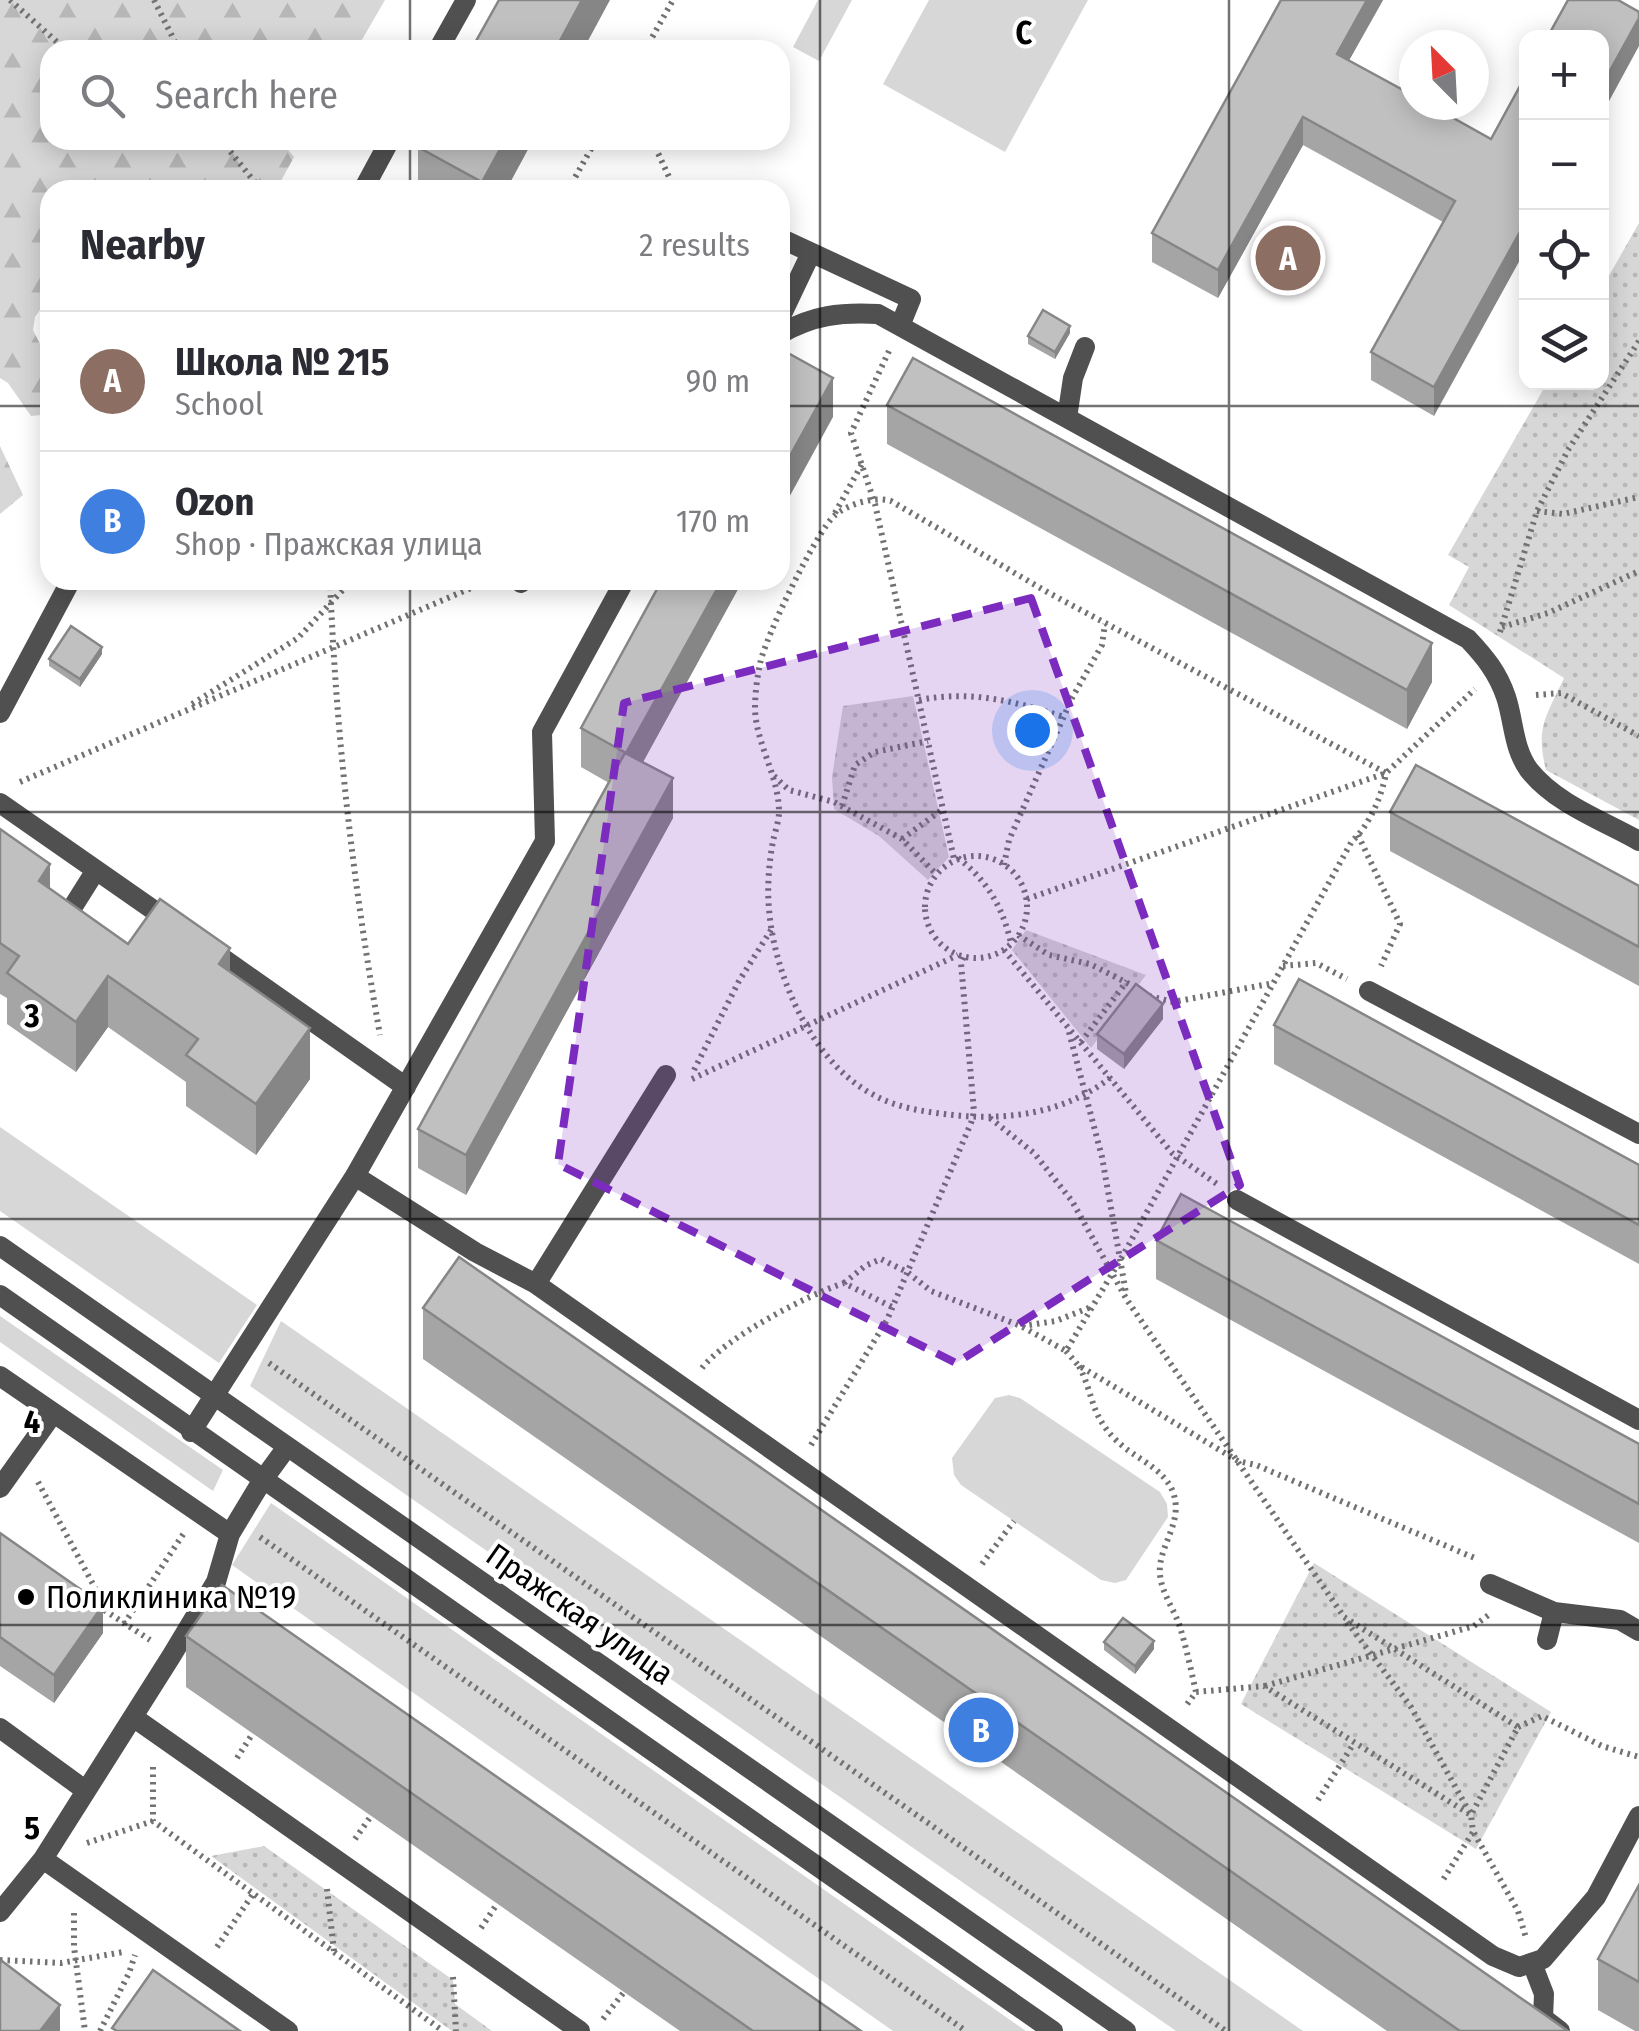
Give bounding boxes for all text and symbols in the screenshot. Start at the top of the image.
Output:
text: C [1016,14,1033,52]
north arrow [1399,30,1489,120]
map controls [1519,30,1609,390]
button: + [1519,30,1609,120]
search box [40,40,790,150]
icon: search [75,68,130,123]
text: Search here [155,72,338,118]
button: − [1519,120,1609,210]
button: locate [1519,210,1609,300]
text: Nearby [80,220,205,270]
pin: A [1256,220,1320,296]
text: 2 results [639,226,750,264]
button: layers [1519,300,1609,390]
text: Школа № 215 [175,339,390,385]
text: A [104,362,121,400]
text: 90 m [686,362,750,400]
text: School [175,385,264,423]
text: Ozon [175,479,254,525]
text: B [104,502,121,540]
text: 170 m [676,502,750,540]
text: Shop · Пражская улица [175,525,483,563]
your location [1007,705,1058,756]
text: 3 [23,997,40,1035]
text: 4 [24,1403,40,1441]
street label: Пражская улица [479,1536,681,1692]
place label: Поликлиника №19 [46,1578,296,1616]
marker: Поликлиника №19 [15,1586,37,1608]
pin: B [948,1692,1014,1768]
text: 5 [24,1809,40,1847]

